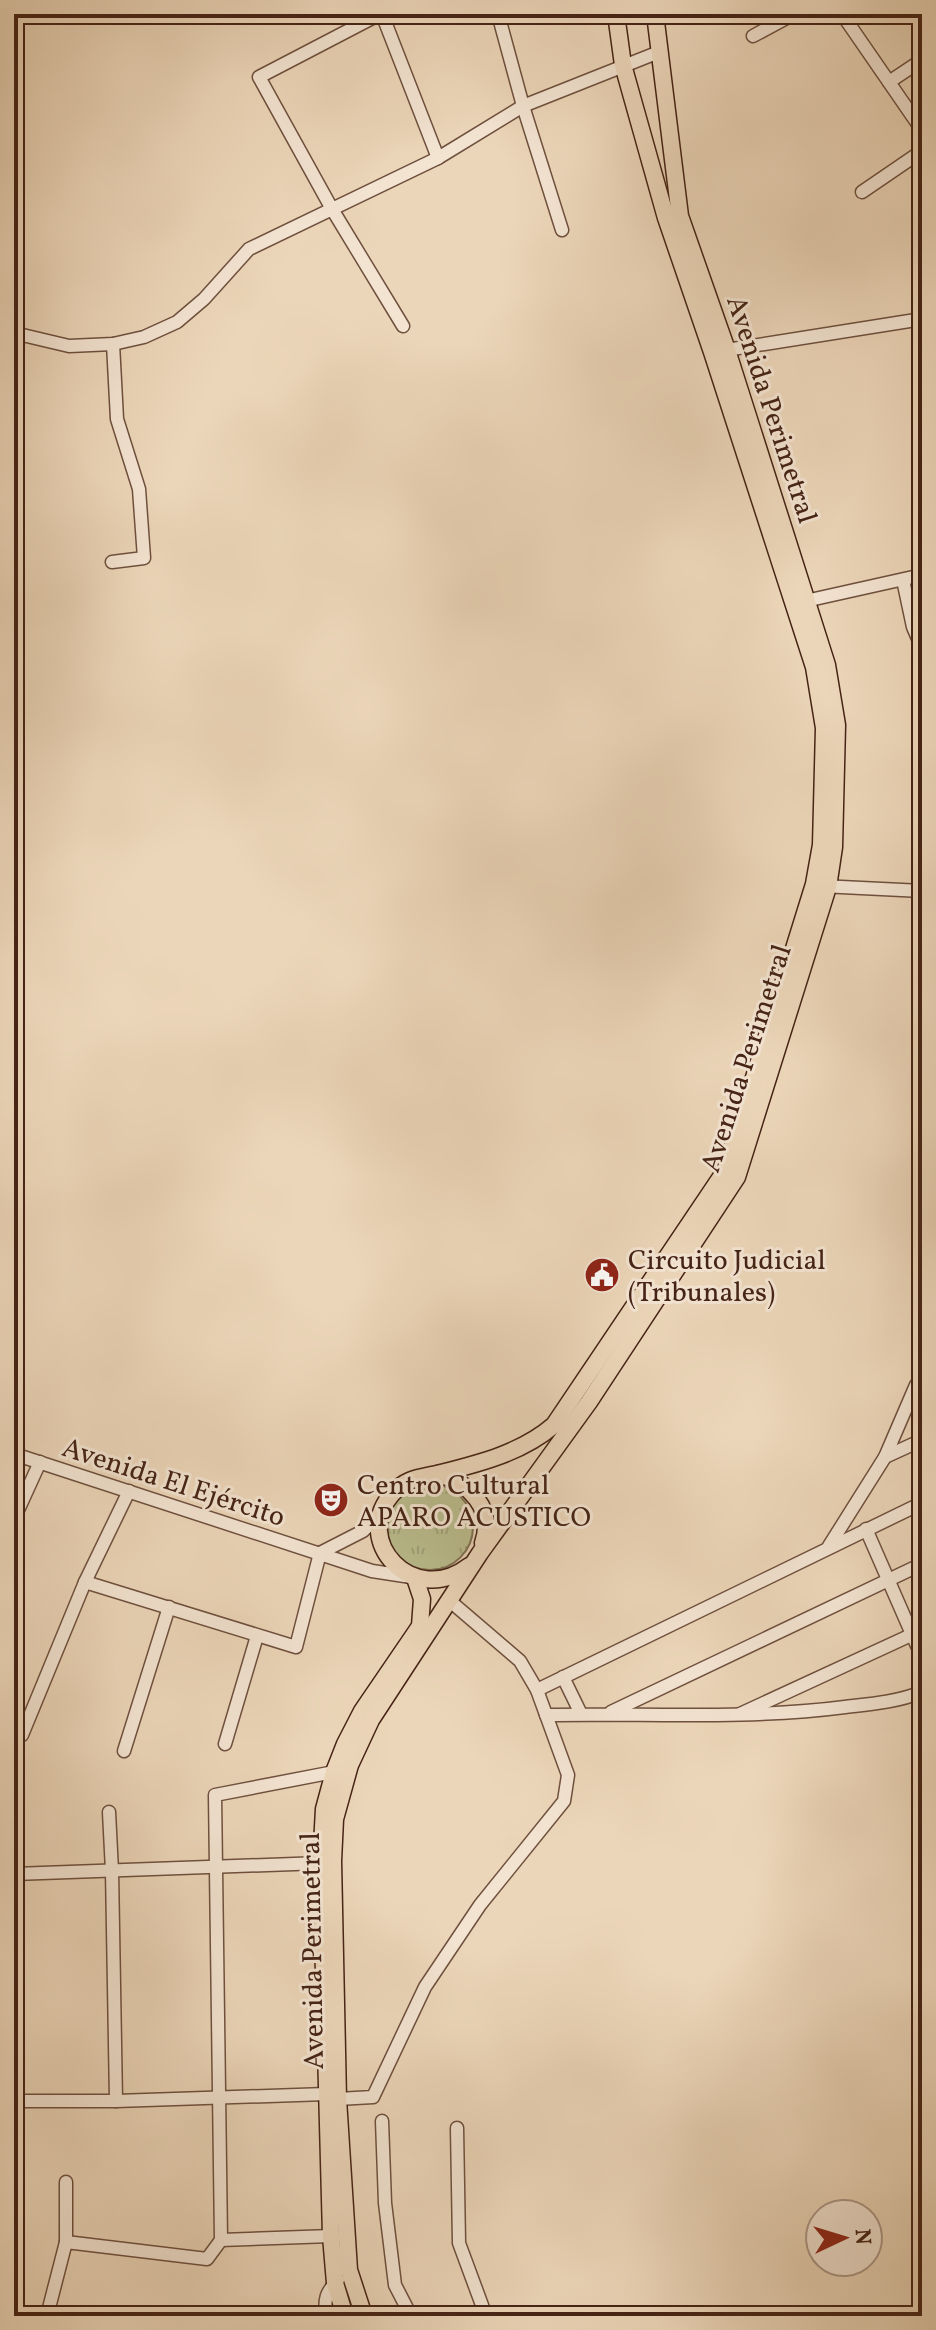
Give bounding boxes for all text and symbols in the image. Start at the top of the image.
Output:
street label: Avenida Perimetral [715,291,826,529]
street label: Avenida Perimetral [692,940,803,1178]
place label: Circuito Judicial (Tribunales) [628,1242,826,1313]
public building icon: Circuito Judicial (Tribunales) [583,1256,621,1294]
street label: Avenida El Ejército [57,1429,290,1538]
place label: Centro Cultural APARO ACUSTICO [357,1467,591,1538]
theatre icon: Centro Cultural APARO ACUSTICO [312,1481,350,1519]
street label: Avenida Perimetral [292,1832,335,2070]
north arrow [804,2198,884,2278]
text: N [845,2228,877,2246]

